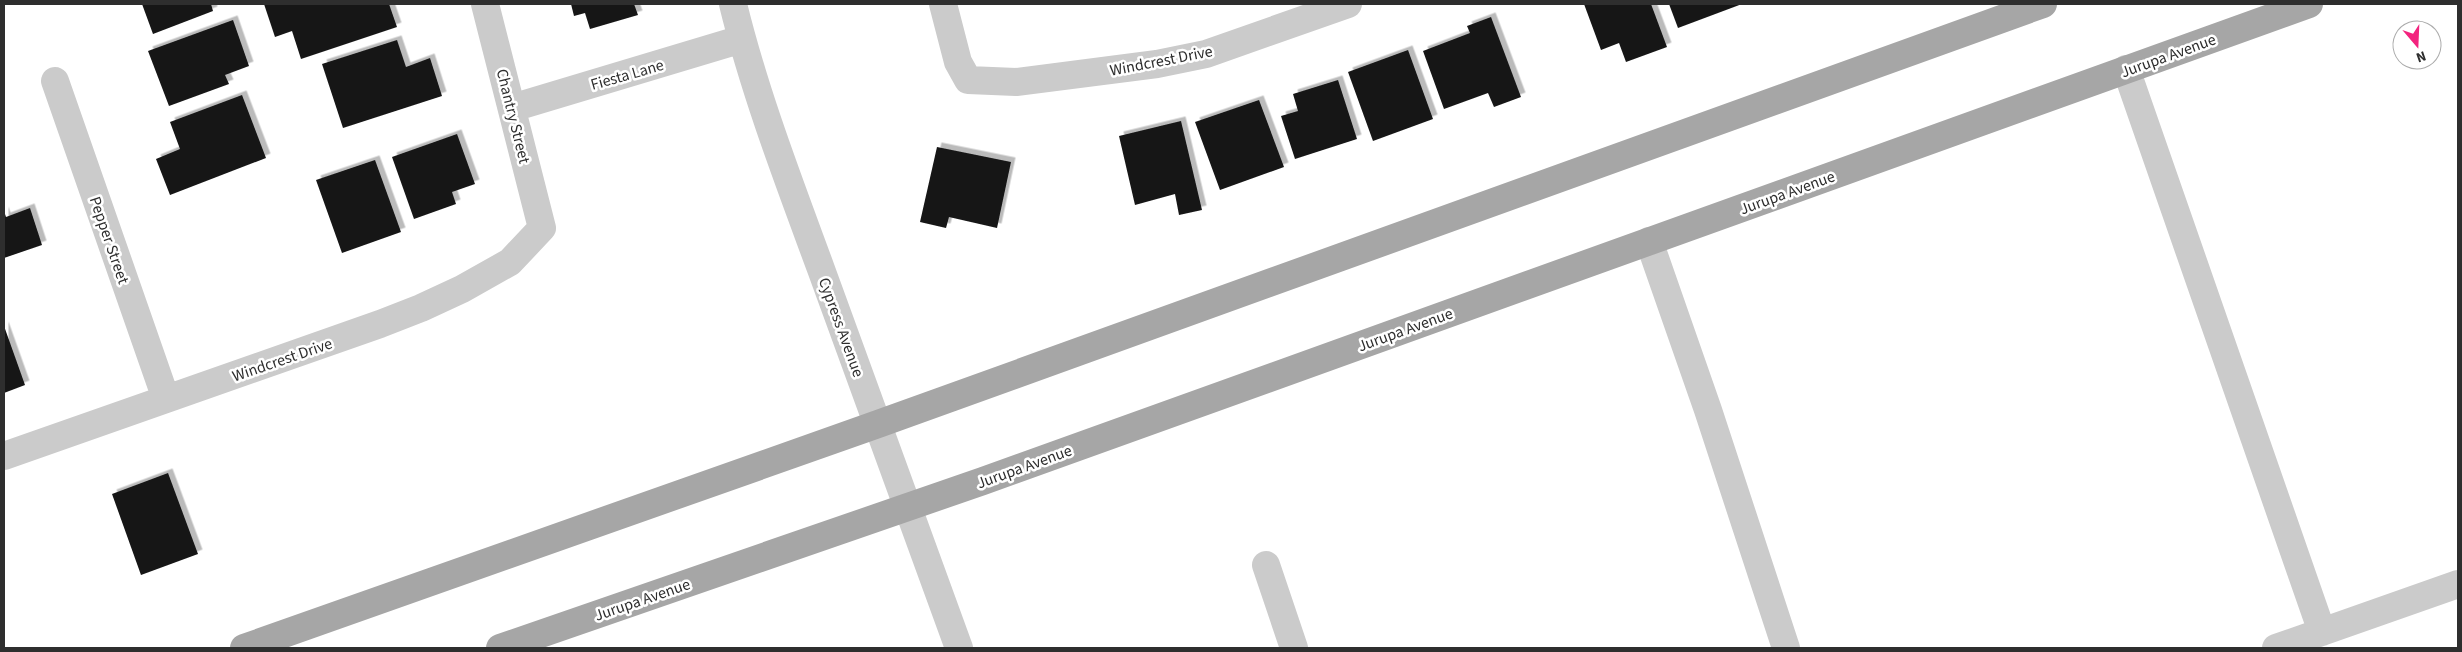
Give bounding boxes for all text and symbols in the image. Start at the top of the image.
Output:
north arrow [2392,20,2442,70]
street label: Jurupa Avenue [2118,29,2219,83]
street label: Windcrest Drive [1108,40,1215,82]
text: N [2413,45,2429,67]
street label: Fiesta Lane [588,54,666,96]
street label: Chantry Street [491,67,536,166]
street label: Jurupa Avenue [1737,166,1838,220]
street label: Pepper Street [84,194,134,288]
street label: Cypress Avenue [813,274,869,380]
street label: Jurupa Avenue [1355,303,1456,357]
street label: Windcrest Drive [229,333,335,387]
street label: Jurupa Avenue [974,440,1075,494]
street label: Jurupa Avenue [592,573,693,627]

